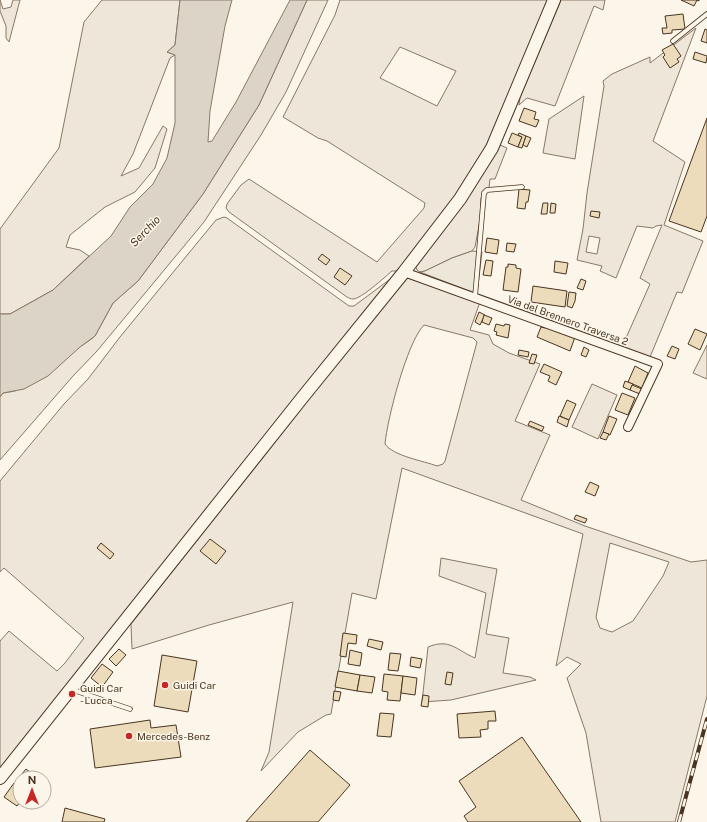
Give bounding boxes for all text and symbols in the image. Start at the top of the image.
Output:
water label: Serchio [128,213,162,249]
street label: Via del Brennero Traversa 2 [506,293,630,347]
place label: Guidi Car [173,679,216,691]
marker: Guidi Car [160,680,170,690]
place label: Guidi Car - Lucca [80,682,123,706]
marker: Guidi Car - Lucca [67,689,77,699]
place label: Mercedes-Benz [137,730,210,742]
marker: Mercedes-Benz [124,731,134,741]
north arrow [12,770,52,810]
text: N [28,774,36,786]

